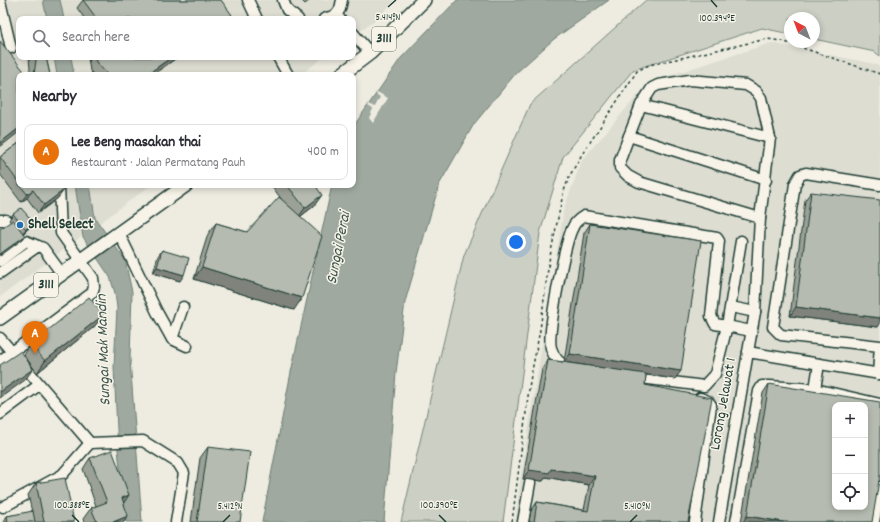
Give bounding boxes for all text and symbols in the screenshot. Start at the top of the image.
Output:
text: 5.414°N [376,11,401,25]
text: 100.394°E [699,12,735,26]
north arrow [784,12,820,48]
search box [16,16,356,60]
icon: search [30,27,52,49]
text: Search here [62,27,130,49]
road number: 3111 [372,27,396,51]
text: Nearby [32,86,76,110]
text: Lee Beng masakan thai [71,132,201,154]
text: A [42,143,50,162]
text: 400 m [308,143,339,162]
text: Restaurant · Jalan Permatang Pauh [71,154,245,173]
water label: Sungai Perai [321,207,358,286]
place label: Shell Select [28,214,94,236]
marker: Shell Select [15,220,25,230]
your location [506,232,526,252]
road number: 3111 [34,273,58,297]
water label: Sungai Mak Mandin [91,293,117,406]
pin: A [22,321,48,354]
street label: Lorong Jelawat 1 [705,356,743,452]
map controls [832,402,868,510]
button: + [832,402,868,438]
button: − [832,438,868,474]
button: locate [832,474,868,510]
text: 100.388°E [55,499,90,513]
text: 100.390°E [421,499,458,513]
text: 5.412°N [217,500,243,514]
text: 5.410°N [624,500,650,514]

